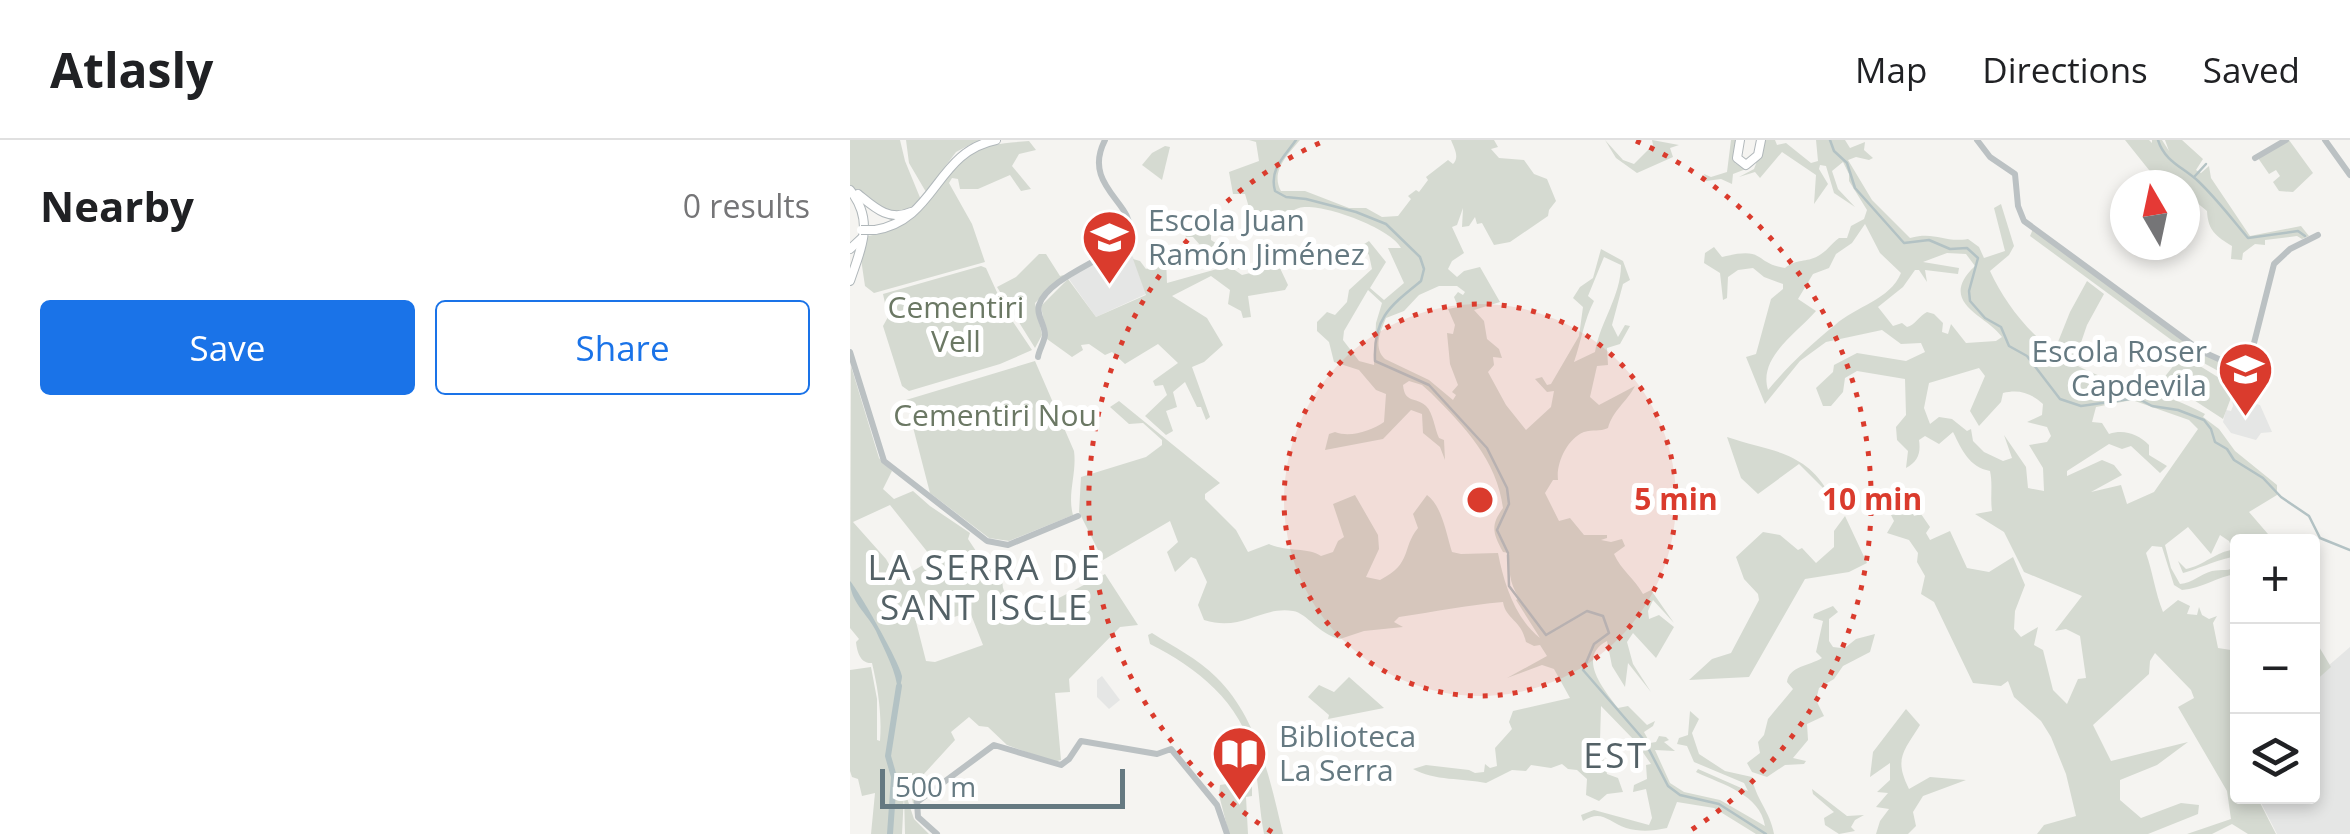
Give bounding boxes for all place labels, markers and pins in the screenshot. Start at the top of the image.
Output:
place label: Escola Juan Ramón Jiménez [1148,199,1365,274]
school or university icon: Escola Juan Ramón Jiménez [1079,208,1139,287]
place label: Escola Roser Capdevila [2032,330,2207,405]
school or university icon: Escola Roser Capdevila [2216,339,2276,418]
centre of rings [1462,482,1498,518]
place label: Biblioteca La Serra [1279,715,1416,790]
library icon: Biblioteca La Serra [1210,724,1270,803]

